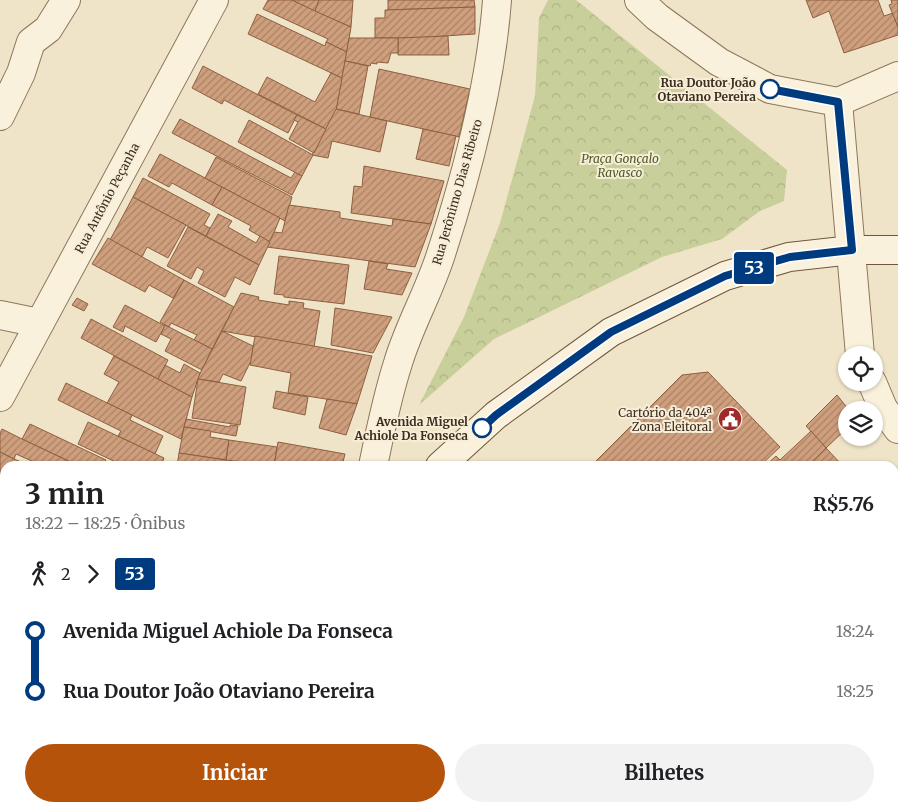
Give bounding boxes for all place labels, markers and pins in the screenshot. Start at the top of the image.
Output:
place label: Rua Doutor João Otaviano Pereira [657,75,756,104]
marker: Rua Doutor João Otaviano Pereira [760,79,780,99]
place label: Cartório da 404ª Zona Eleitoral [618,405,713,434]
public building icon: Cartório da 404ª Zona Eleitoral [717,406,743,432]
place label: Avenida Miguel Achiole Da Fonseca [353,414,468,443]
marker: Avenida Miguel Achiole Da Fonseca [472,418,492,438]

